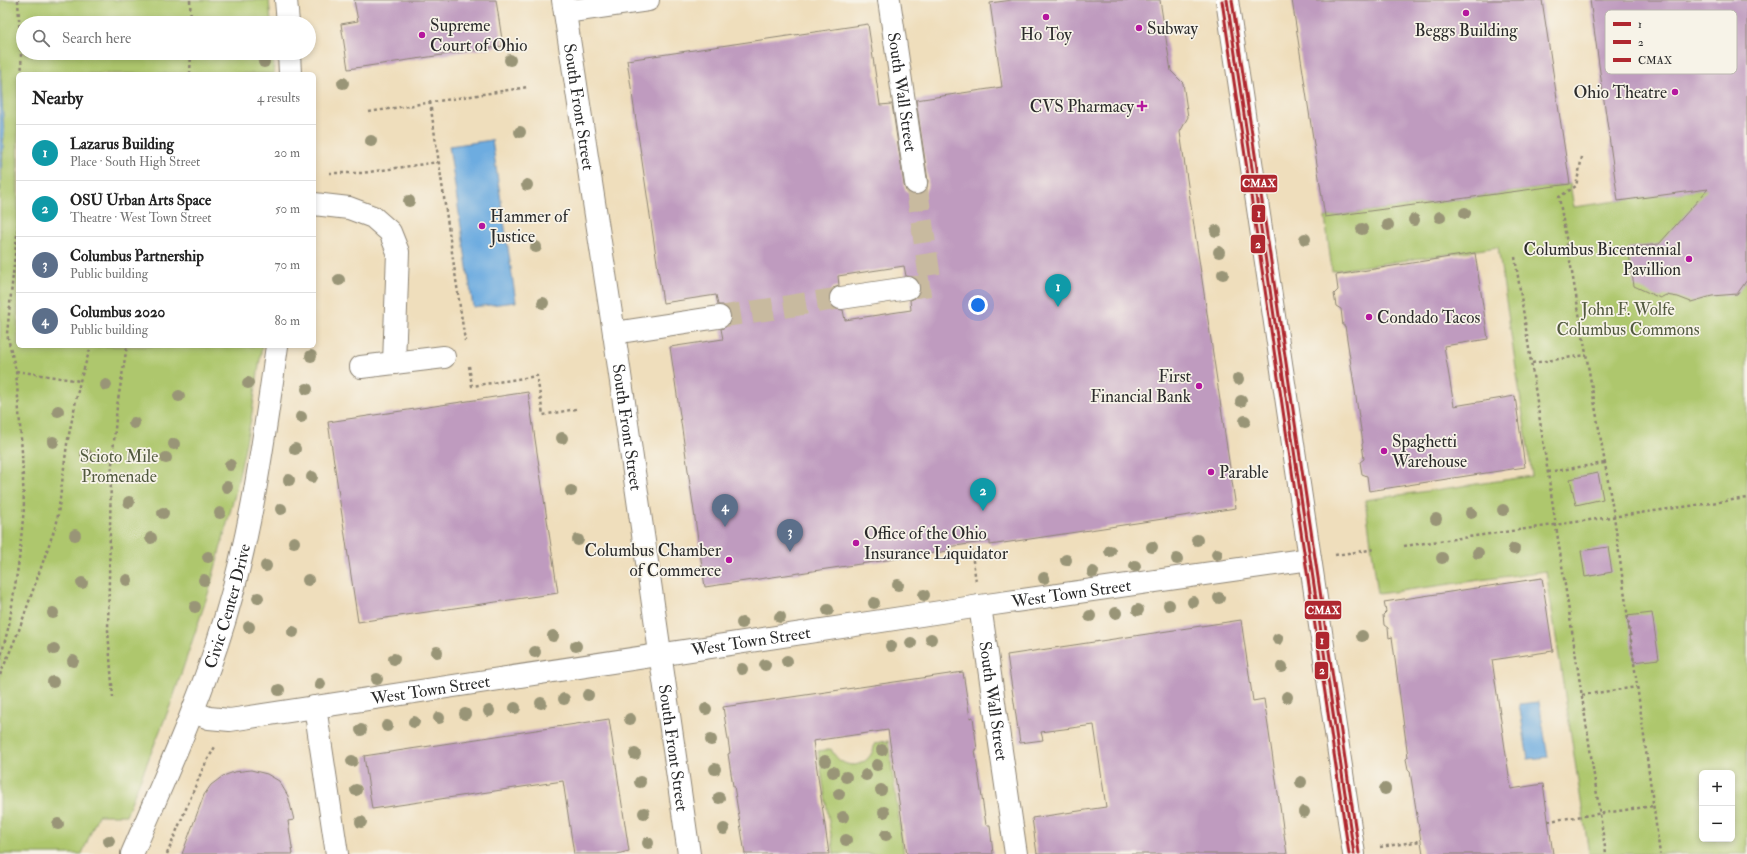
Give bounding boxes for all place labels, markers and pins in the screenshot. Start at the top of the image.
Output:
marker: Beggs Building [1461,8,1471,18]
marker: Ho Toy [1041,12,1051,22]
place label: Supreme Court of Ohio [430,15,527,56]
place label: Subway [1147,18,1199,40]
place label: Beggs Building [1414,20,1518,41]
marker: Subway [1134,23,1144,33]
place label: Ho Toy [1020,24,1072,46]
marker: Supreme Court of Ohio [417,30,427,40]
place label: Ohio Theatre [1574,82,1667,103]
marker: Ohio Theatre [1670,87,1680,97]
place label: CVS Pharmacy [1030,96,1135,118]
marker: CVS Pharmacy [1137,101,1147,111]
place label: Hammer of Justice [489,206,570,248]
marker: Hammer of Justice [477,221,487,231]
place label: Columbus Bicentennial Pavillion [1524,239,1682,280]
marker: Columbus Bicentennial Pavillion [1684,254,1694,264]
pin: 1 [1045,274,1071,307]
place label: Condado Tacos [1377,307,1481,328]
marker: Condado Tacos [1364,312,1374,322]
place label: First Financial Bank [1090,366,1191,407]
marker: First Financial Bank [1194,381,1204,391]
place label: Spaghetti Warehouse [1391,431,1467,472]
marker: Spaghetti Warehouse [1379,446,1389,456]
place label: Parable [1219,462,1269,483]
marker: Parable [1206,467,1216,477]
pin: 2 [970,478,996,511]
pin: 4 [712,494,738,527]
pin: 3 [777,519,803,552]
place label: Office of the Ohio Insurance Liquidator [864,523,1009,564]
marker: Office of the Ohio Insurance Liquidator [851,538,861,548]
place label: Columbus Chamber of Commerce [585,540,722,581]
marker: Columbus Chamber of Commerce [724,555,734,565]

